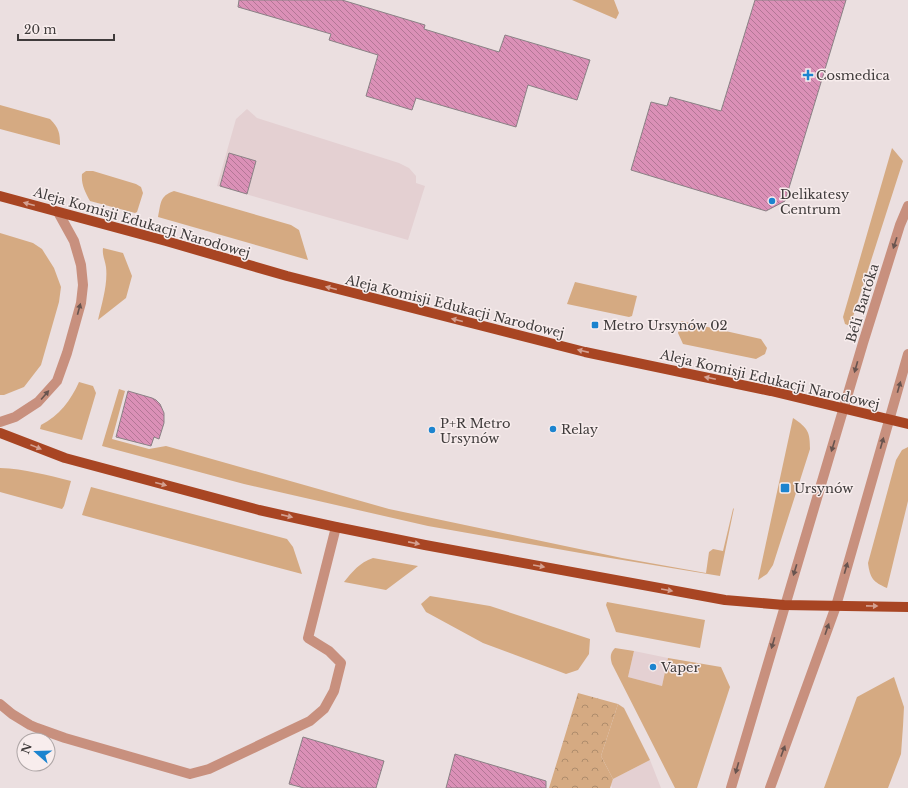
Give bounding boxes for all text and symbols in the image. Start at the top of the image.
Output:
scale bar [18,16,114,42]
text: 20 m [24,22,56,37]
place label: Cosmedica [816,67,890,84]
marker: Cosmedica [803,70,813,80]
street label: Aleja Komisji Edukacji Narodowej [31,183,252,262]
place label: Delikatesy Centrum [780,186,850,218]
marker: Delikatesy Centrum [767,196,777,206]
one-way arrow [23,201,35,207]
one-way arrow [892,237,898,249]
street label: Béli Bartóka [842,261,883,345]
street label: Aleja Komisji Edukacji Narodowej [343,271,566,342]
one-way arrow [325,284,337,290]
one-way arrow [76,303,82,315]
one-way arrow [451,316,463,322]
place label: Metro Ursynów 02 [603,317,728,334]
marker: Metro Ursynów 02 [590,320,600,330]
street label: Aleja Komisji Edukacji Narodowej [658,346,881,413]
one-way arrow [577,348,589,354]
one-way arrow [853,361,859,373]
one-way arrow [704,375,716,381]
one-way arrow [896,380,902,393]
one-way arrow [40,390,49,400]
place label: P+R Metro Ursynów [440,415,510,447]
place label: Relay [561,421,599,438]
marker: Relay [548,424,558,434]
marker: P+R Metro Ursynów [427,425,437,435]
one-way arrow [879,437,885,449]
one-way arrow [830,440,836,452]
one-way arrow [31,444,43,450]
place label: Ursynów [794,480,853,497]
one-way arrow [155,481,167,487]
marker: Ursynów [779,482,791,494]
one-way arrow [281,513,293,519]
one-way arrow [408,540,420,546]
one-way arrow [843,562,849,574]
one-way arrow [533,564,545,570]
one-way arrow [792,565,798,577]
one-way arrow [661,587,673,593]
one-way arrow [866,603,879,609]
one-way arrow [825,623,831,635]
one-way arrow [770,637,776,649]
place label: Vaper [660,659,700,676]
marker: Vaper [648,662,658,672]
north arrow [16,732,56,772]
text: N [18,741,35,756]
one-way arrow [781,745,787,757]
one-way arrow [734,762,740,774]

